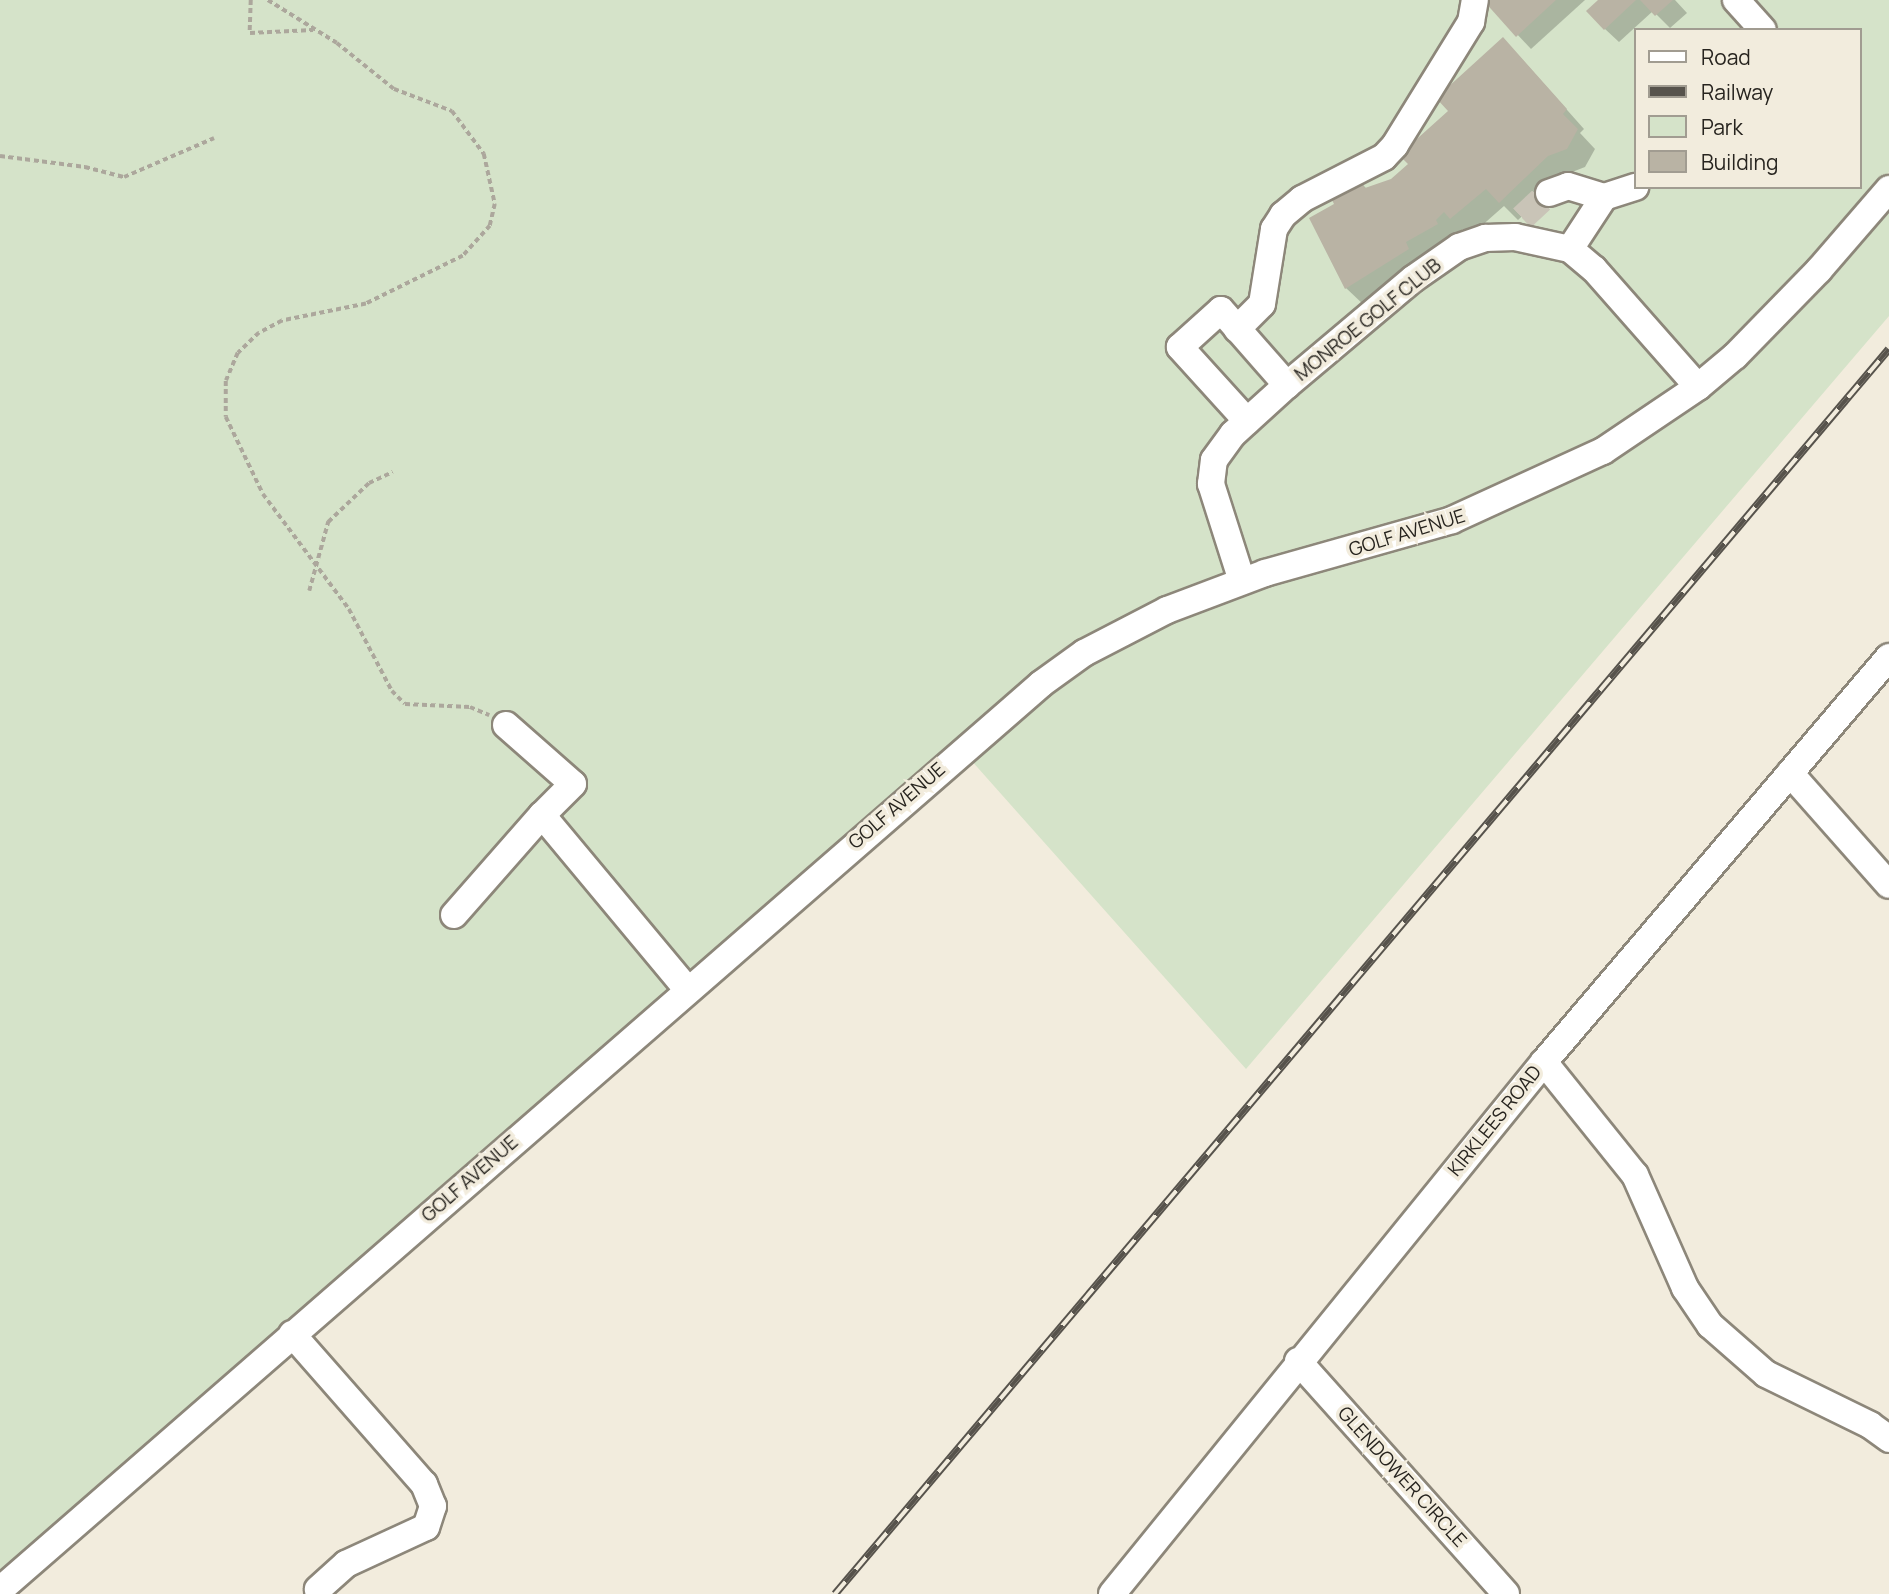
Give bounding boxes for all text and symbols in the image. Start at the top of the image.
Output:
legend [1633,28,1861,189]
text: Road [1701,43,1751,71]
text: Railway [1701,78,1773,106]
text: Park [1701,113,1743,141]
text: Building [1701,148,1778,176]
street label: MONROE GOLF CLUB [1290,254,1446,386]
street label: GOLF AVENUE [1346,504,1468,562]
street label: GOLF AVENUE [844,758,950,854]
street label: KIRKLEES ROAD [1444,1061,1546,1181]
street label: GOLF AVENUE [417,1131,523,1227]
street label: GLENDOWER CIRCLE [1333,1402,1471,1552]

